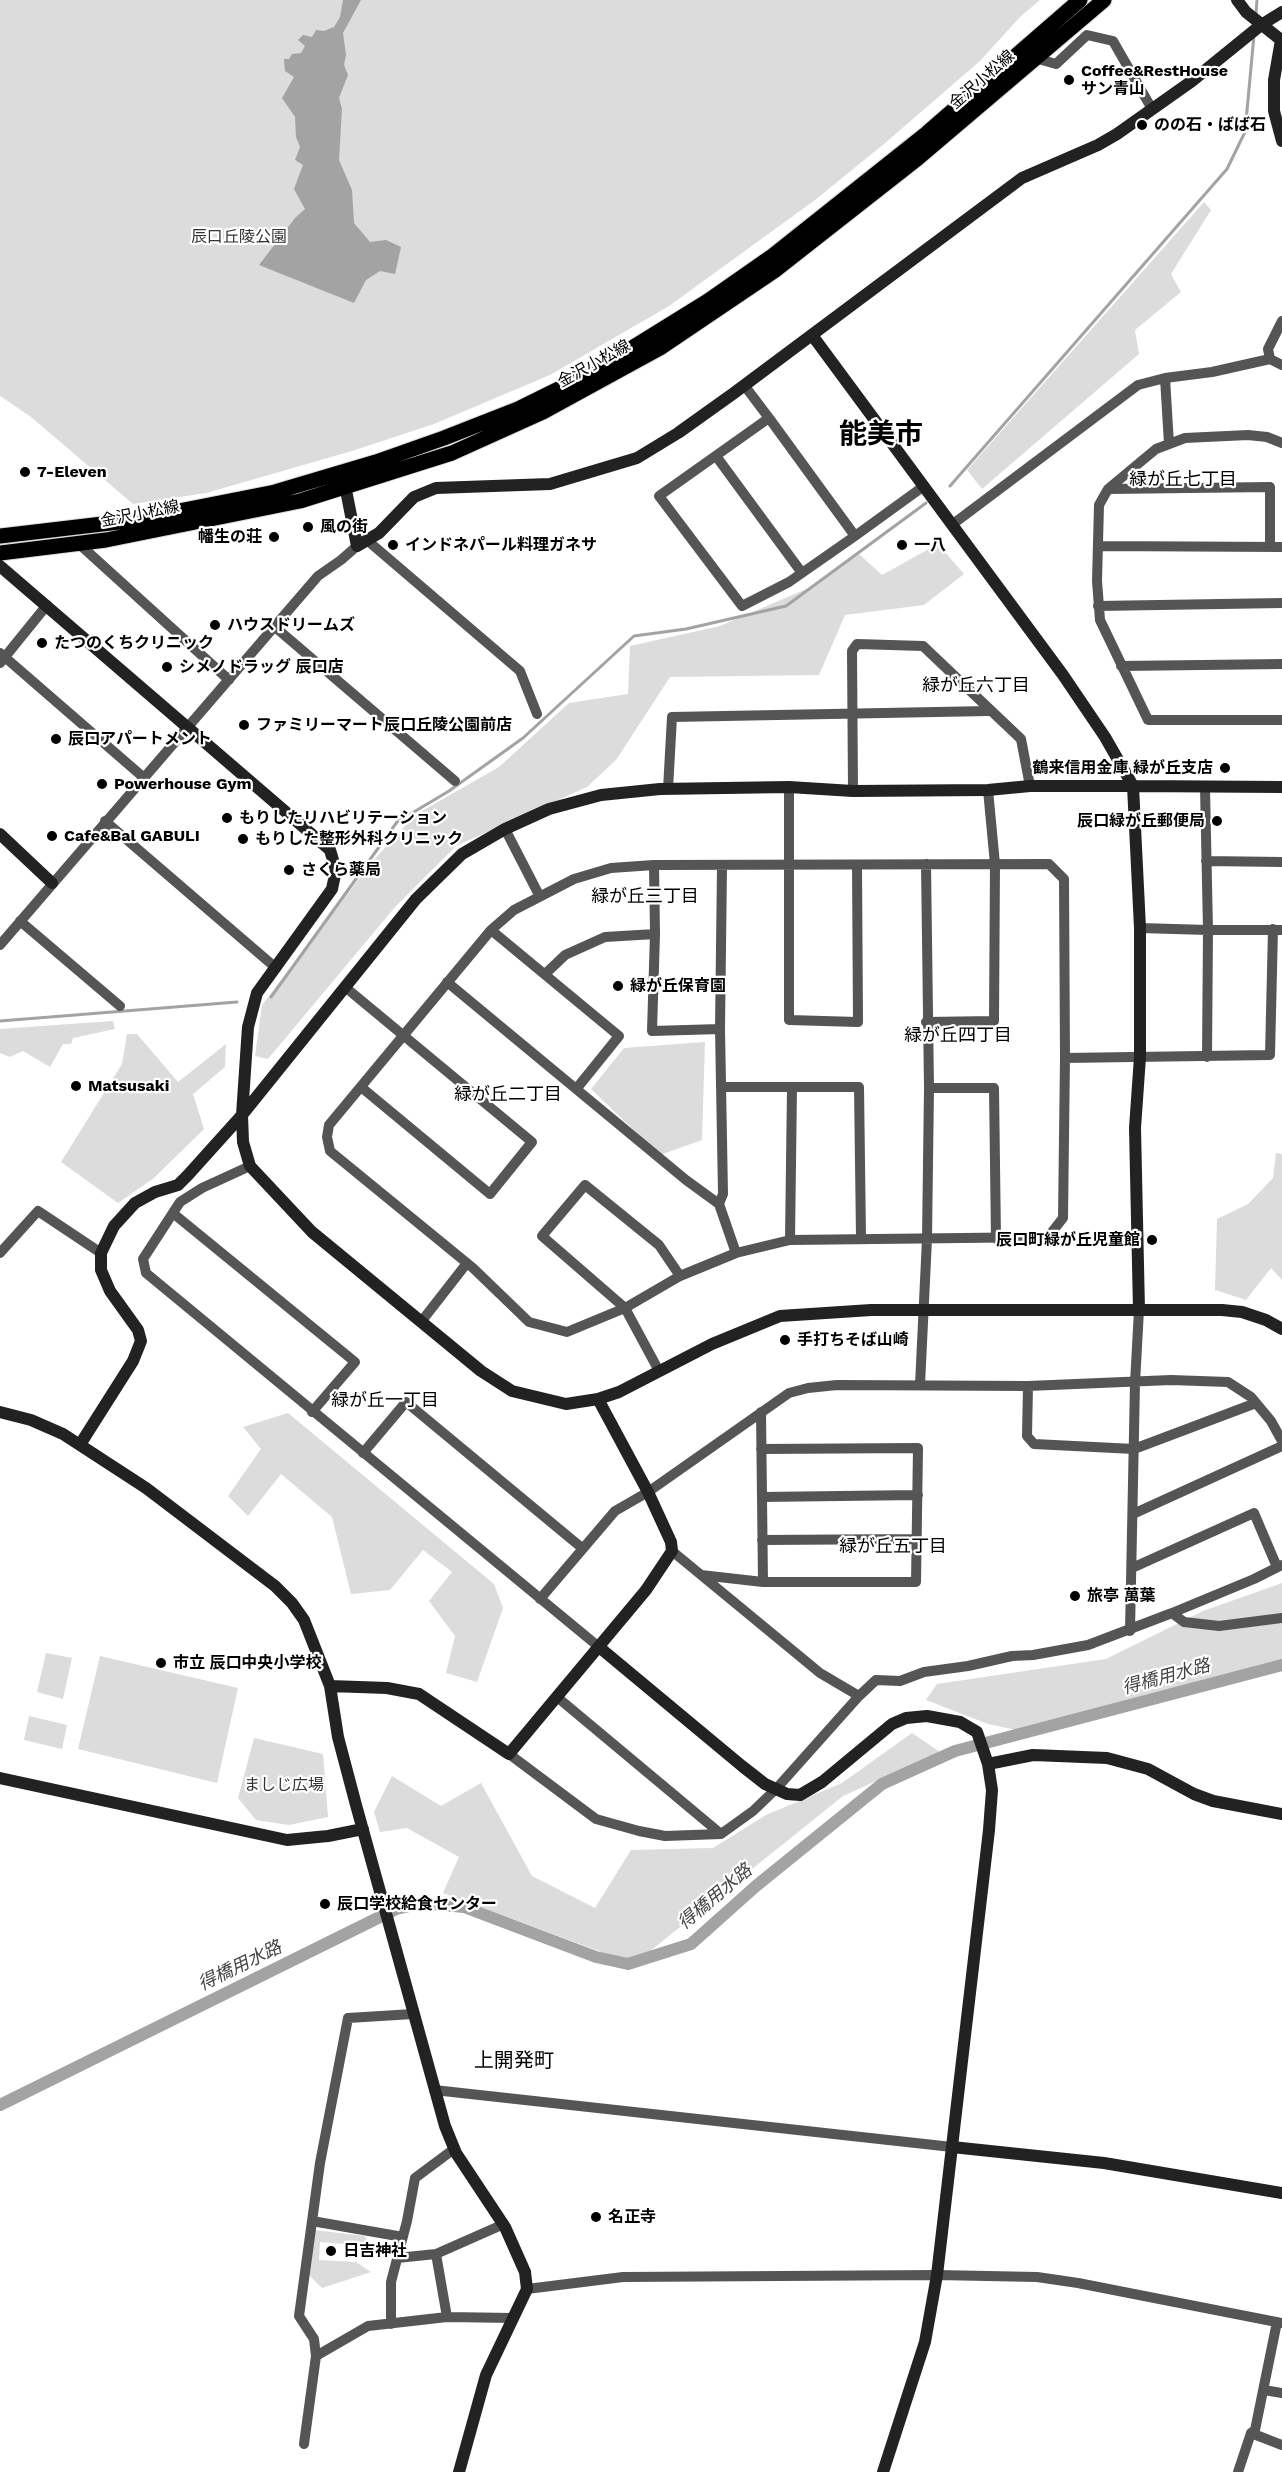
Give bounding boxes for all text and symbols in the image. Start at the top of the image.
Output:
street label: 金沢小松線 [946,47,1018,113]
place label: Coffee&RestHouse サン青山 [1081,61,1228,99]
marker: Coffee&RestHouse サン青山 [1062,73,1076,87]
place label: のの石・ばば石 [1154,115,1266,135]
marker: のの石・ばば石 [1135,118,1149,132]
park label: 辰口丘陵公園 [191,227,287,247]
street label: 金沢小松線 [554,336,634,392]
district label: 能美市 [839,418,923,452]
place label: 7-Eleven [37,462,107,482]
marker: 7-Eleven [18,465,32,479]
district label: 緑が丘七丁目 [1129,469,1237,491]
street label: 金沢小松線 [99,497,181,531]
place label: 風の街 [320,517,368,537]
marker: 風の街 [301,520,315,534]
place label: 幡生の荘 [198,527,262,547]
marker: 幡生の荘 [267,530,281,544]
place label: インドネパール料理ガネサ [405,535,597,555]
place label: 一八 [914,535,946,555]
marker: インドネパール料理ガネサ [386,538,400,552]
marker: 一八 [895,538,909,552]
place label: ハウスドリームズ [227,615,355,635]
marker: ハウスドリームズ [208,618,222,632]
place label: たつのくちクリニック [54,633,214,653]
marker: たつのくちクリニック [35,636,49,650]
place label: シメノドラッグ 辰口店 [179,657,344,677]
marker: シメノドラッグ 辰口店 [160,660,174,674]
district label: 緑が丘六丁目 [922,675,1030,697]
place label: ファミリーマート辰口丘陵公園前店 [256,715,512,735]
marker: ファミリーマート辰口丘陵公園前店 [237,718,251,732]
place label: 辰口アパートメント [68,729,212,749]
marker: 辰口アパートメント [49,732,63,746]
place label: 鶴来信用金庫 緑が丘支店 [1032,758,1213,778]
marker: 鶴来信用金庫 緑が丘支店 [1218,761,1232,775]
place label: Powerhouse Gym [114,774,251,794]
marker: Powerhouse Gym [95,777,109,791]
place label: もりしたリハビリテーション [239,808,447,828]
marker: もりしたリハビリテーション [220,811,234,825]
place label: 辰口緑が丘郵便局 [1077,811,1205,831]
marker: 辰口緑が丘郵便局 [1210,814,1224,828]
place label: Cafe&Bal GABULI [64,826,200,846]
marker: Cafe&Bal GABULI [45,829,59,843]
place label: もりした整形外科クリニック [255,829,463,849]
marker: もりした整形外科クリニック [236,832,250,846]
place label: さくら薬局 [301,860,381,880]
marker: さくら薬局 [282,863,296,877]
district label: 緑が丘三丁目 [591,886,699,908]
place label: 緑が丘保育園 [630,976,726,996]
marker: 緑が丘保育園 [611,979,625,993]
district label: 緑が丘四丁目 [904,1025,1012,1047]
place label: Matsusaki [88,1076,169,1096]
marker: Matsusaki [69,1079,83,1093]
district label: 緑が丘二丁目 [454,1084,562,1106]
place label: 辰口町緑が丘児童館 [996,1230,1140,1250]
marker: 辰口町緑が丘児童館 [1145,1233,1159,1247]
place label: 手打ちそば山崎 [797,1330,909,1350]
marker: 手打ちそば山崎 [778,1333,792,1347]
district label: 緑が丘一丁目 [331,1390,439,1412]
district label: 緑が丘五丁目 [839,1536,947,1558]
place label: 旅亭 萬葉 [1087,1586,1156,1606]
marker: 旅亭 萬葉 [1068,1589,1082,1603]
place label: 市立 辰口中央小学校 [173,1653,322,1673]
water label: 得橋用水路 [1120,1655,1212,1699]
marker: 市立 辰口中央小学校 [154,1656,168,1670]
park label: ましじ広場 [244,1775,324,1795]
water label: 得橋用水路 [674,1860,756,1934]
place label: 辰口学校給食センター [337,1894,497,1914]
marker: 辰口学校給食センター [318,1897,332,1911]
water label: 得橋用水路 [195,1937,285,1995]
district label: 上開発町 [474,2049,554,2073]
place label: 名正寺 [608,2207,656,2227]
marker: 名正寺 [589,2210,603,2224]
place label: 日吉神社 [343,2241,407,2261]
marker: 日吉神社 [324,2244,338,2258]

